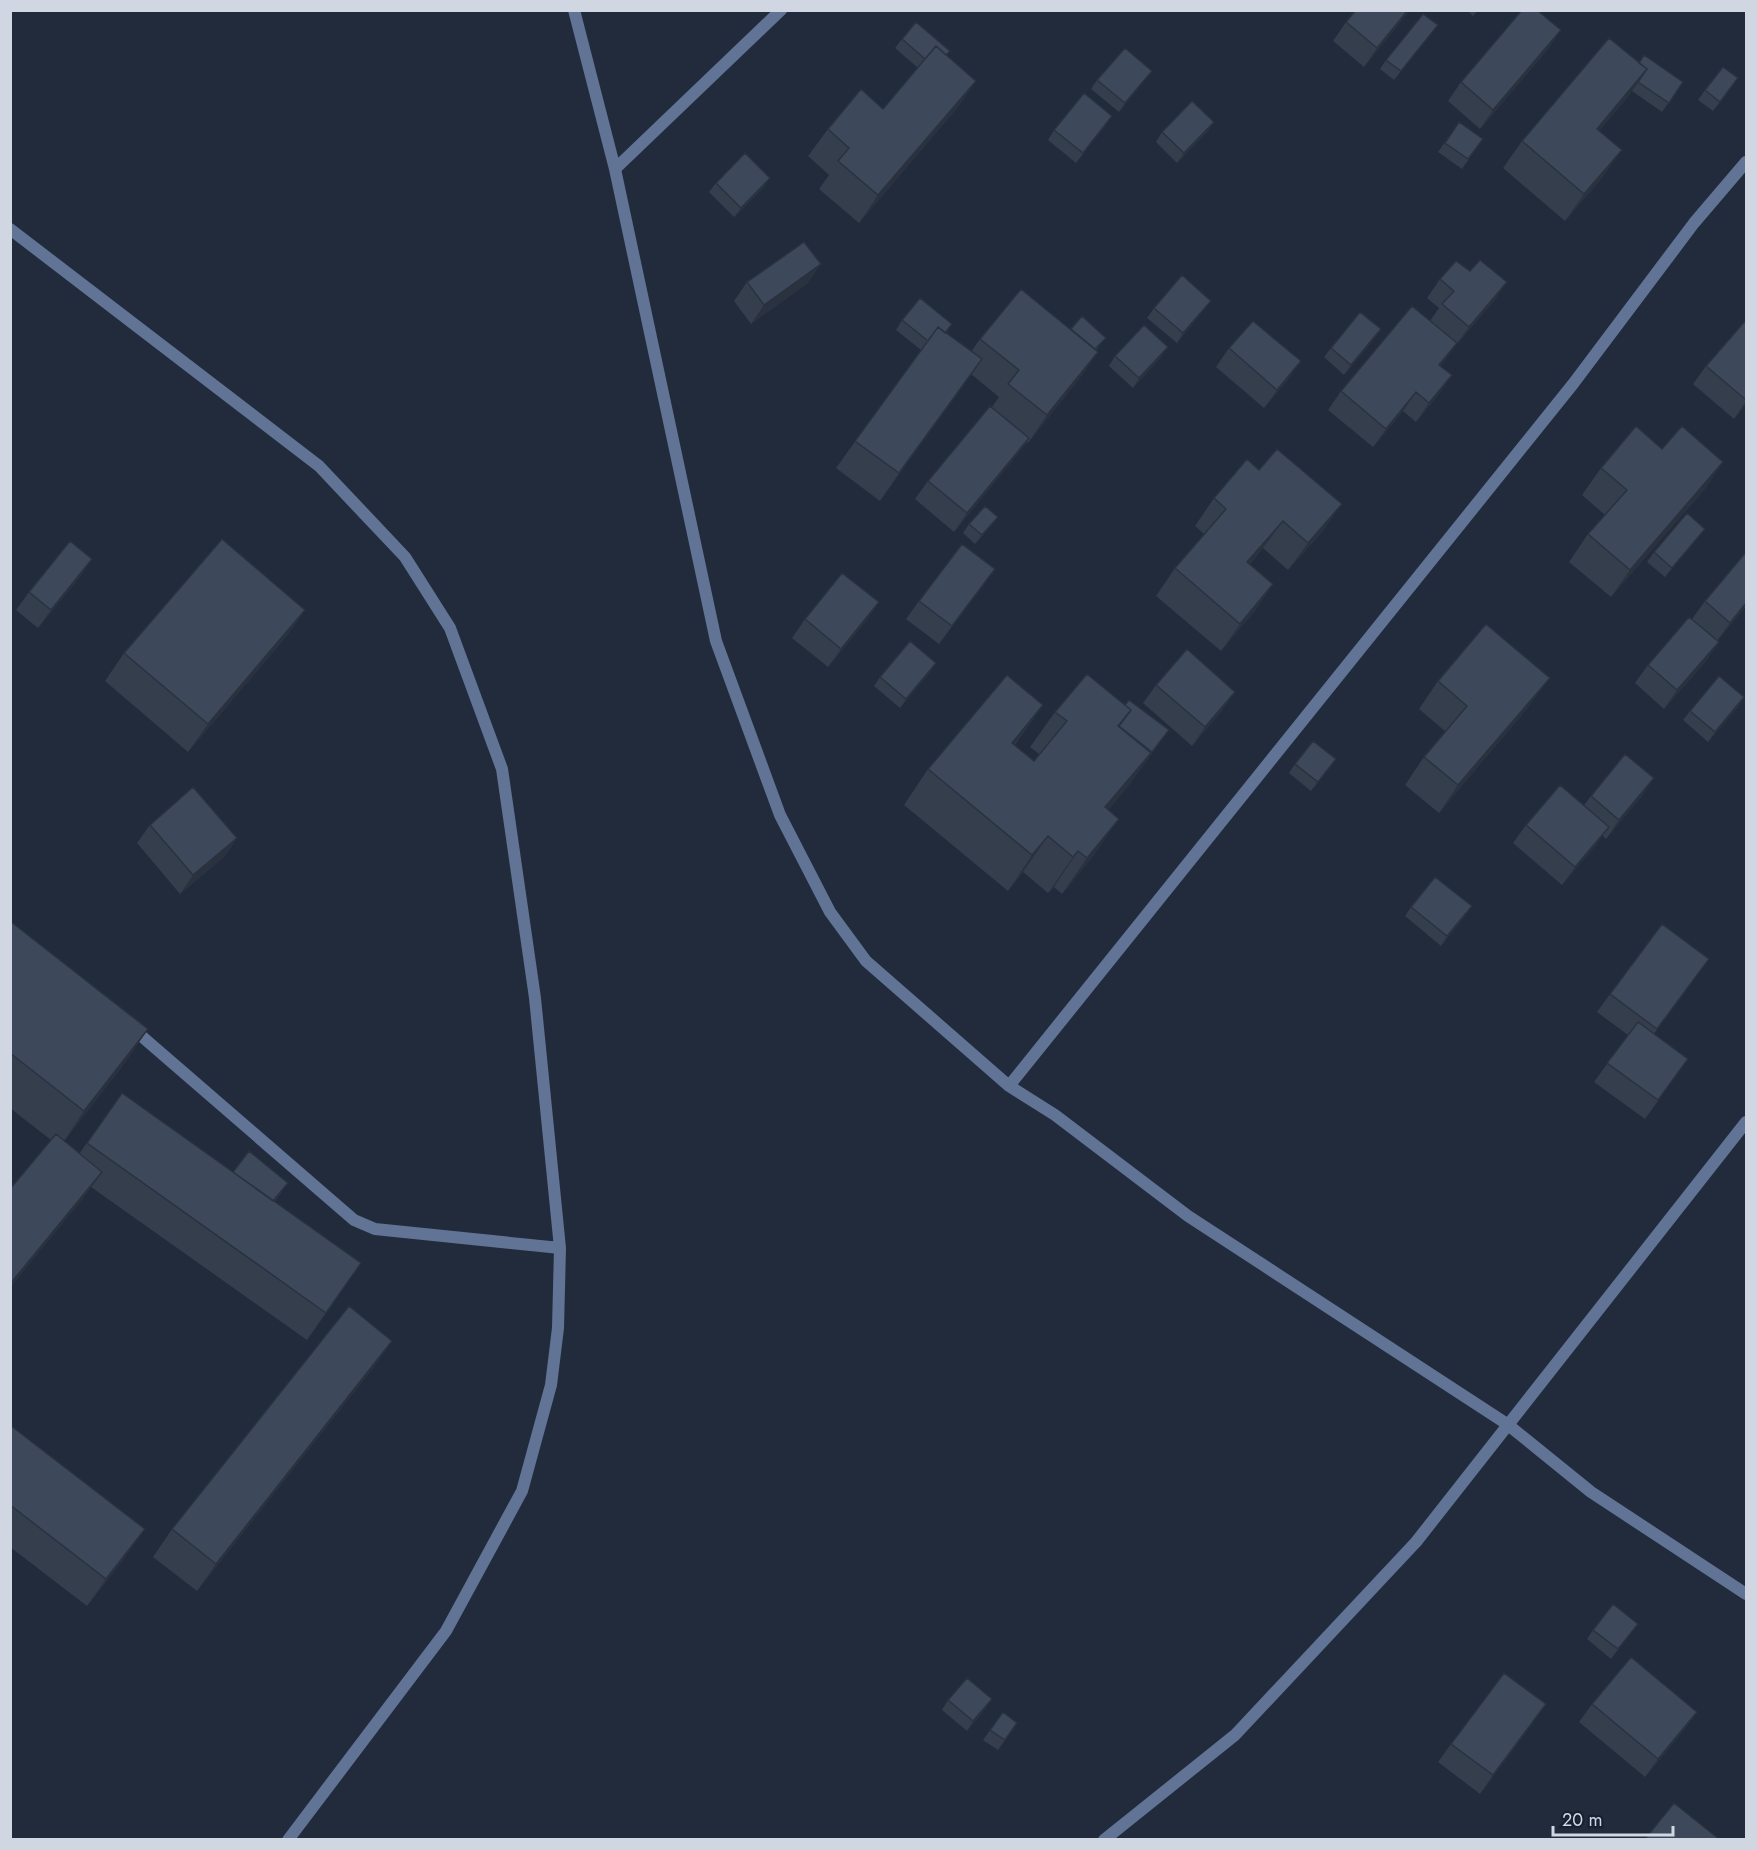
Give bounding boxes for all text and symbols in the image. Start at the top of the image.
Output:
scale bar [1553,1799,1673,1837]
text: 20 m [1562,1807,1602,1833]

